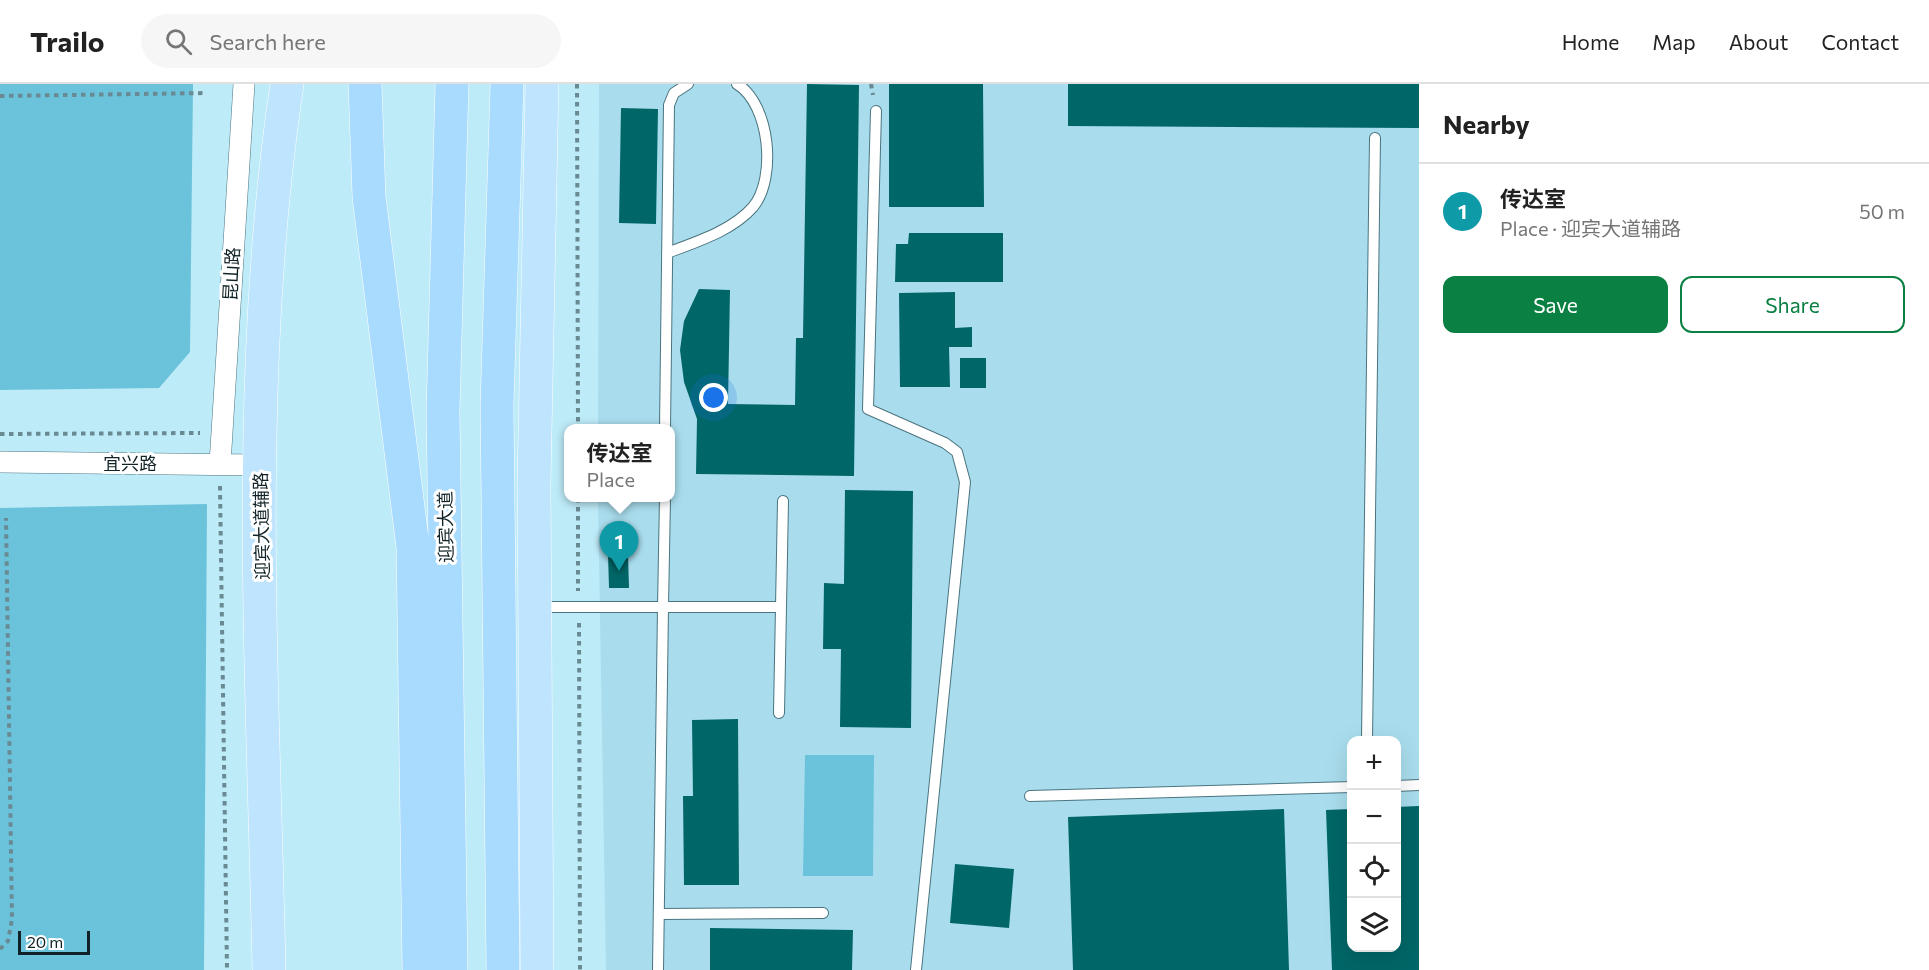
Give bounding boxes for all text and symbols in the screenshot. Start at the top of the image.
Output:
search box [141,14,561,68]
text: Trailo [30,24,105,58]
icon: search [162,25,195,58]
text: Search here [210,28,326,55]
text: Home [1562,29,1619,54]
text: Map [1652,29,1696,54]
text: About [1729,29,1788,54]
text: Contact [1821,29,1899,54]
text: Nearby [1443,108,1530,139]
text: 传达室 [1500,185,1566,212]
text: 1 [1458,199,1467,223]
text: 50 m [1859,199,1905,223]
text: Place · 迎宾大道辅路 [1500,216,1681,240]
street label: 昆山路 [219,246,243,302]
button: Save [1443,276,1668,333]
button: Share [1680,276,1905,333]
your location [699,383,728,412]
popup [564,424,675,502]
text: 传达室 [586,439,653,466]
street label: 宜兴路 [103,452,157,474]
text: Place [586,467,635,491]
street label: 迎宾大道辅路 [249,472,273,580]
street label: 迎宾大道 [433,491,457,563]
pin: 1 [600,522,638,571]
map controls [1347,736,1401,952]
button: + [1347,736,1401,790]
button: − [1347,790,1401,844]
button: locate [1347,844,1401,898]
button: layers [1347,898,1401,952]
scale bar [18,928,90,956]
text: 20 m [27,932,63,951]

